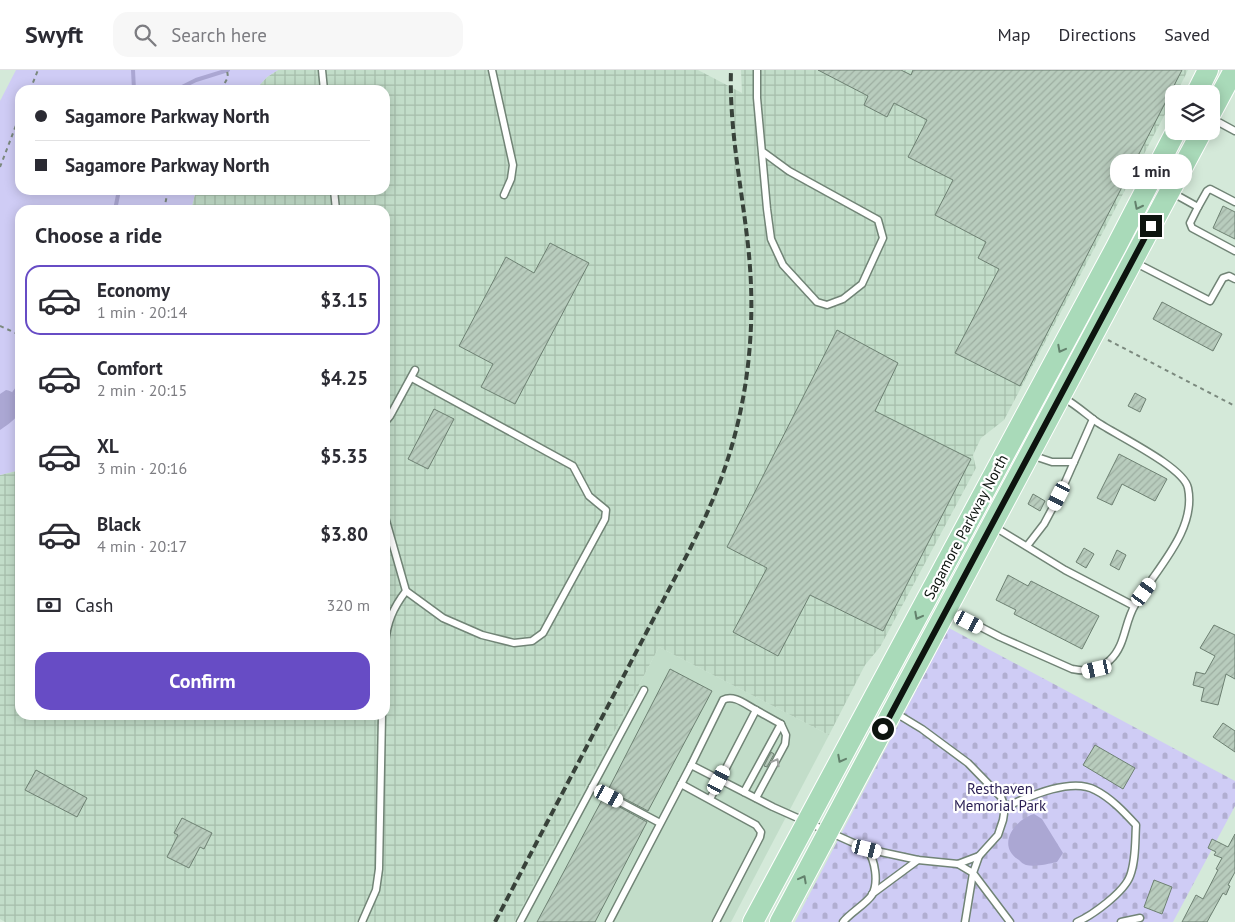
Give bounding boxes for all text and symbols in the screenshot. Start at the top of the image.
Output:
search box [113,12,463,57]
text: Swyft [25,19,83,50]
icon: search [131,21,159,49]
text: Search here [171,23,267,47]
text: Map [998,23,1030,46]
text: Directions [1058,23,1136,46]
text: Saved [1164,23,1210,46]
map controls [1165,85,1220,140]
button: layers [1165,85,1220,140]
text: Sagamore Parkway North [65,104,270,128]
text: Sagamore Parkway North [65,153,270,177]
callout: 1 min [1110,154,1192,188]
text: 1 min [1131,161,1171,181]
one-way arrow [1134,200,1144,209]
route end [1140,215,1162,237]
text: Choose a ride [35,221,162,249]
icon: car [37,278,82,323]
text: Economy [97,278,170,302]
text: $3.15 [320,288,368,312]
text: 1 min · 20:14 [97,302,187,322]
one-way arrow [1058,344,1068,353]
icon: car [37,356,82,401]
text: Comfort [97,356,163,380]
text: $4.25 [320,366,368,390]
text: 2 min · 20:15 [97,380,187,400]
icon: car [37,434,82,479]
text: XL [97,434,119,458]
text: $5.35 [320,444,368,468]
street label: Sagamore Parkway North [919,451,1012,602]
text: 3 min · 20:16 [97,458,187,478]
car [1045,479,1072,513]
icon: car [37,512,82,557]
text: Black [97,512,141,536]
text: $3.80 [320,522,368,546]
text: 4 min · 20:17 [97,536,187,556]
car [1129,575,1158,609]
icon: cash [35,591,63,619]
text: Cash [75,593,113,617]
text: 320 m [327,595,370,615]
car [952,609,985,635]
one-way arrow [914,610,924,619]
button: Confirm [35,652,370,710]
car [1080,658,1113,680]
route start [872,718,894,740]
one-way arrow [837,753,847,762]
one-way arrow [770,758,780,767]
car [705,763,732,797]
park label: Resthaven Memorial Park [954,779,1047,815]
car [592,782,625,810]
car [850,838,883,860]
one-way arrow [797,875,807,884]

